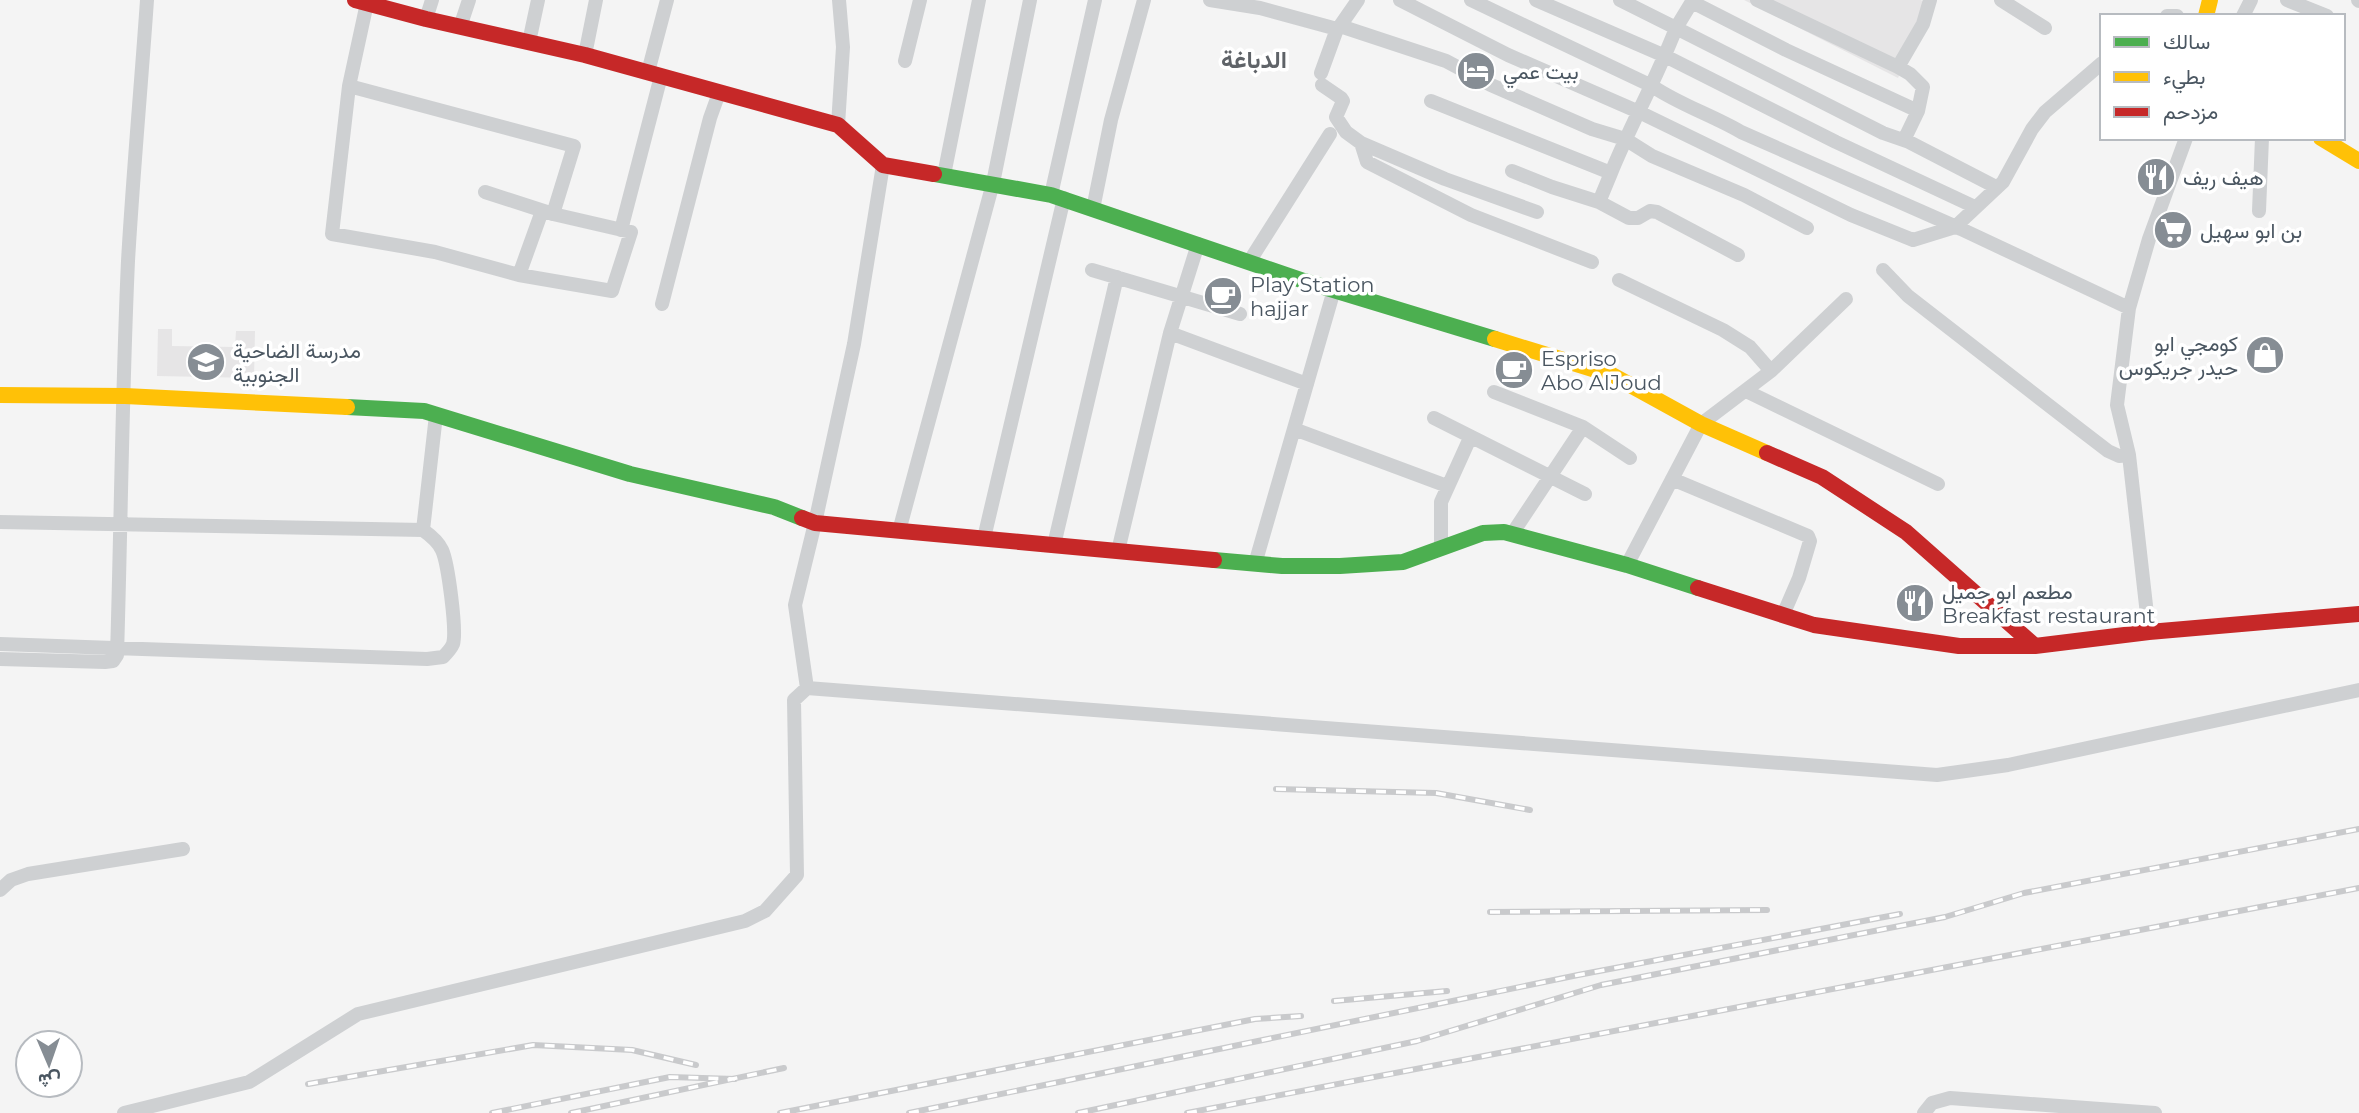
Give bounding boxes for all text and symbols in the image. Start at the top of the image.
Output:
legend [2100,14,2345,140]
text: سالك [2163,29,2210,54]
district label: الدباغة [1221,45,1287,74]
hotel icon: بيت عمي [1455,50,1497,92]
place label: بيت عمي [1503,59,1579,89]
text: بطيء [2163,64,2206,94]
text: مزدحم [2163,99,2218,126]
restaurant icon: هيف ريف [2135,156,2177,198]
place label: هيف ريف [2183,165,2263,191]
supermarket icon: بن ابو سهيل [2152,209,2194,251]
place label: بن ابو سهيل [2200,218,2302,244]
place label: Play Station hajjar [1250,272,1375,321]
cafe icon: Play Station hajjar [1202,275,1244,317]
place label: كومجي ابو حيدر جريكوس [2119,331,2238,381]
shop icon: كومجي ابو حيدر جريكوس [2244,334,2286,376]
place label: مدرسة الضاحية الجنوبية [233,338,361,388]
school or university icon: مدرسة الضاحية الجنوبية [185,341,227,383]
place label: Espriso Abo AlJoud [1541,346,1662,395]
cafe icon: Espriso Abo AlJoud [1493,349,1535,391]
place label: مطعم ابو جميل Breakfast restaurant [1942,579,2155,628]
restaurant icon: مطعم ابو جميل Breakfast restaurant [1894,582,1936,624]
north arrow [14,1029,84,1099]
text: ش [38,1069,61,1092]

